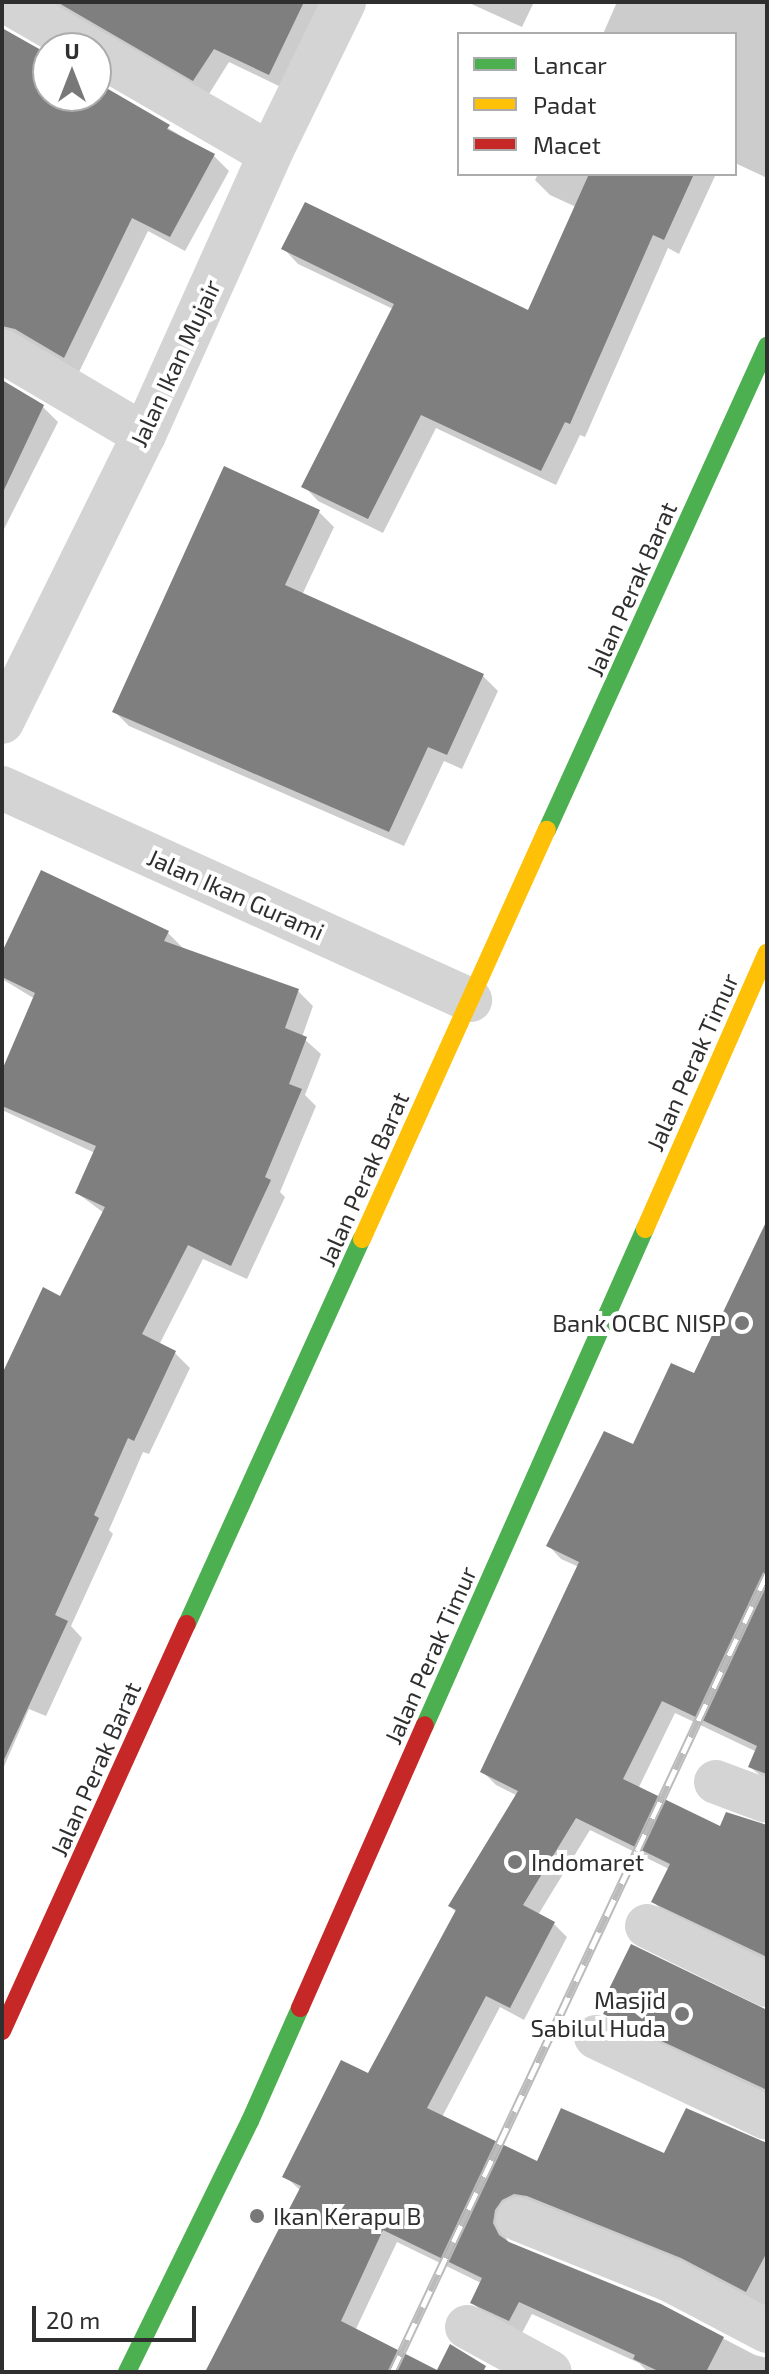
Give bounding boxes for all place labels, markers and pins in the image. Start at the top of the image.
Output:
place label: Bank OCBC NISP [552,1309,726,1337]
marker: Bank OCBC NISP [733,1314,751,1332]
place label: Indomaret [531,1848,644,1876]
marker: Indomaret [506,1853,524,1871]
place label: Masjid Sabilul Huda [530,1986,666,2042]
marker: Masjid Sabilul Huda [673,2005,691,2023]
place label: Ikan Kerapu B [273,2202,421,2230]
marker: Ikan Kerapu B [248,2207,266,2225]

